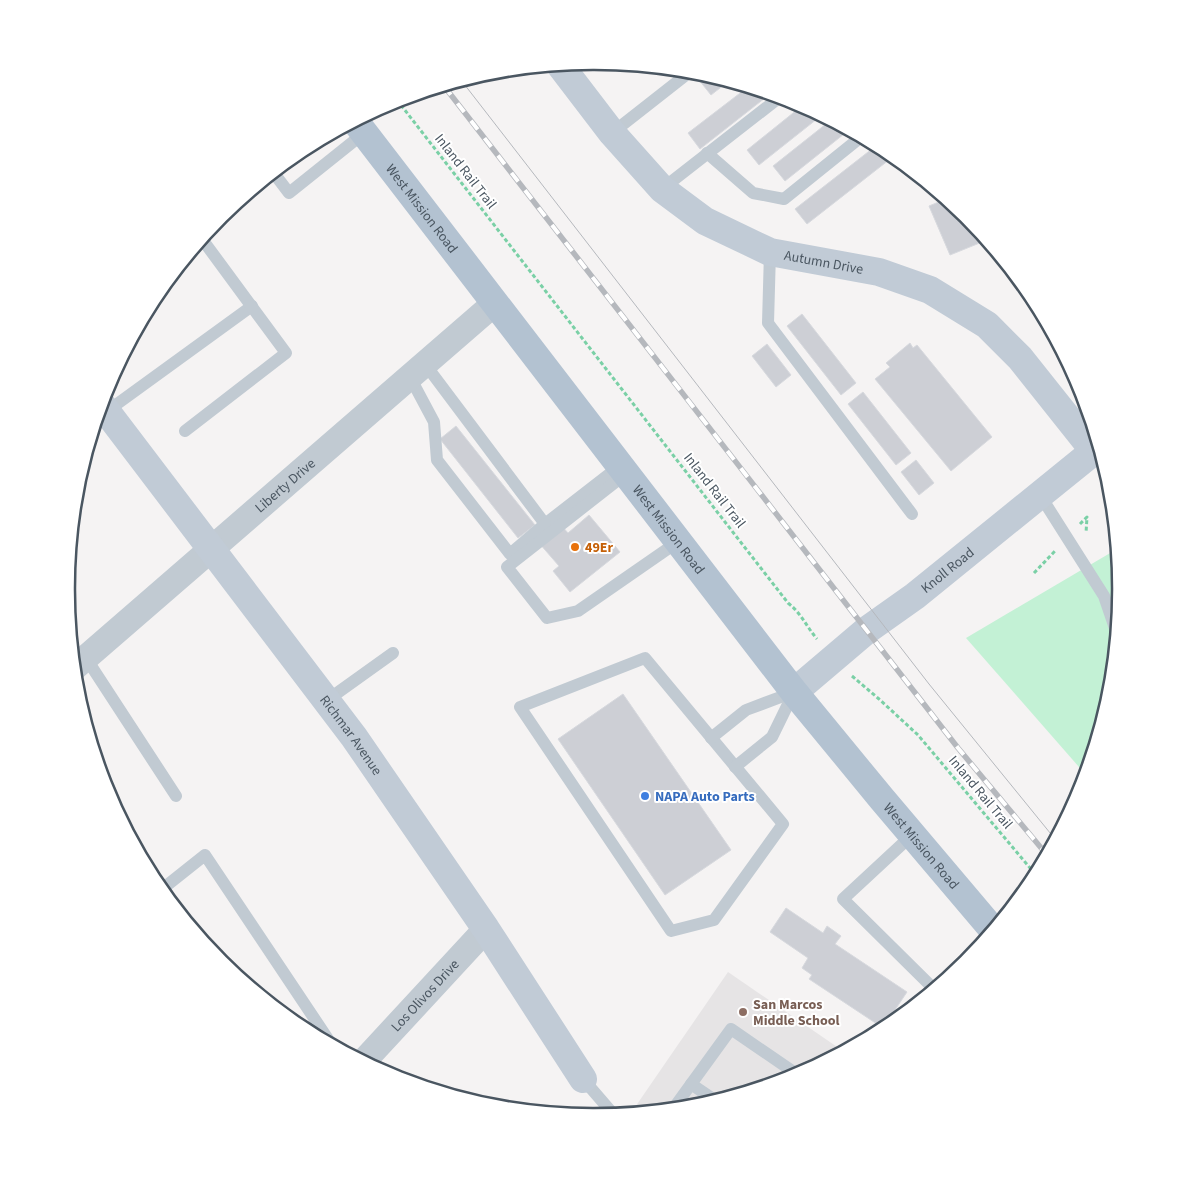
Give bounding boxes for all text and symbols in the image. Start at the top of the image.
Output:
street label: Inland Rail Trail [429,130,501,214]
street label: West Mission Road [380,160,462,258]
street label: Autumn Drive [782,246,865,280]
street label: Inland Rail Trail [678,449,750,533]
street label: Liberty Drive [251,454,320,518]
street label: West Mission Road [627,481,709,579]
place label: 49Er [585,538,613,558]
marker: 49Er [569,541,581,553]
street label: Knoll Road [917,543,979,598]
street label: Richmar Avenue [315,691,387,780]
street label: Inland Rail Trail [944,752,1017,834]
place label: NAPA Auto Parts [655,787,755,807]
marker: NAPA Auto Parts [639,790,651,802]
street label: West Mission Road [878,799,963,894]
street label: Los Olivos Drive [387,955,464,1037]
place label: San Marcos Middle School [753,995,840,1031]
marker: San Marcos Middle School [737,1006,749,1018]

